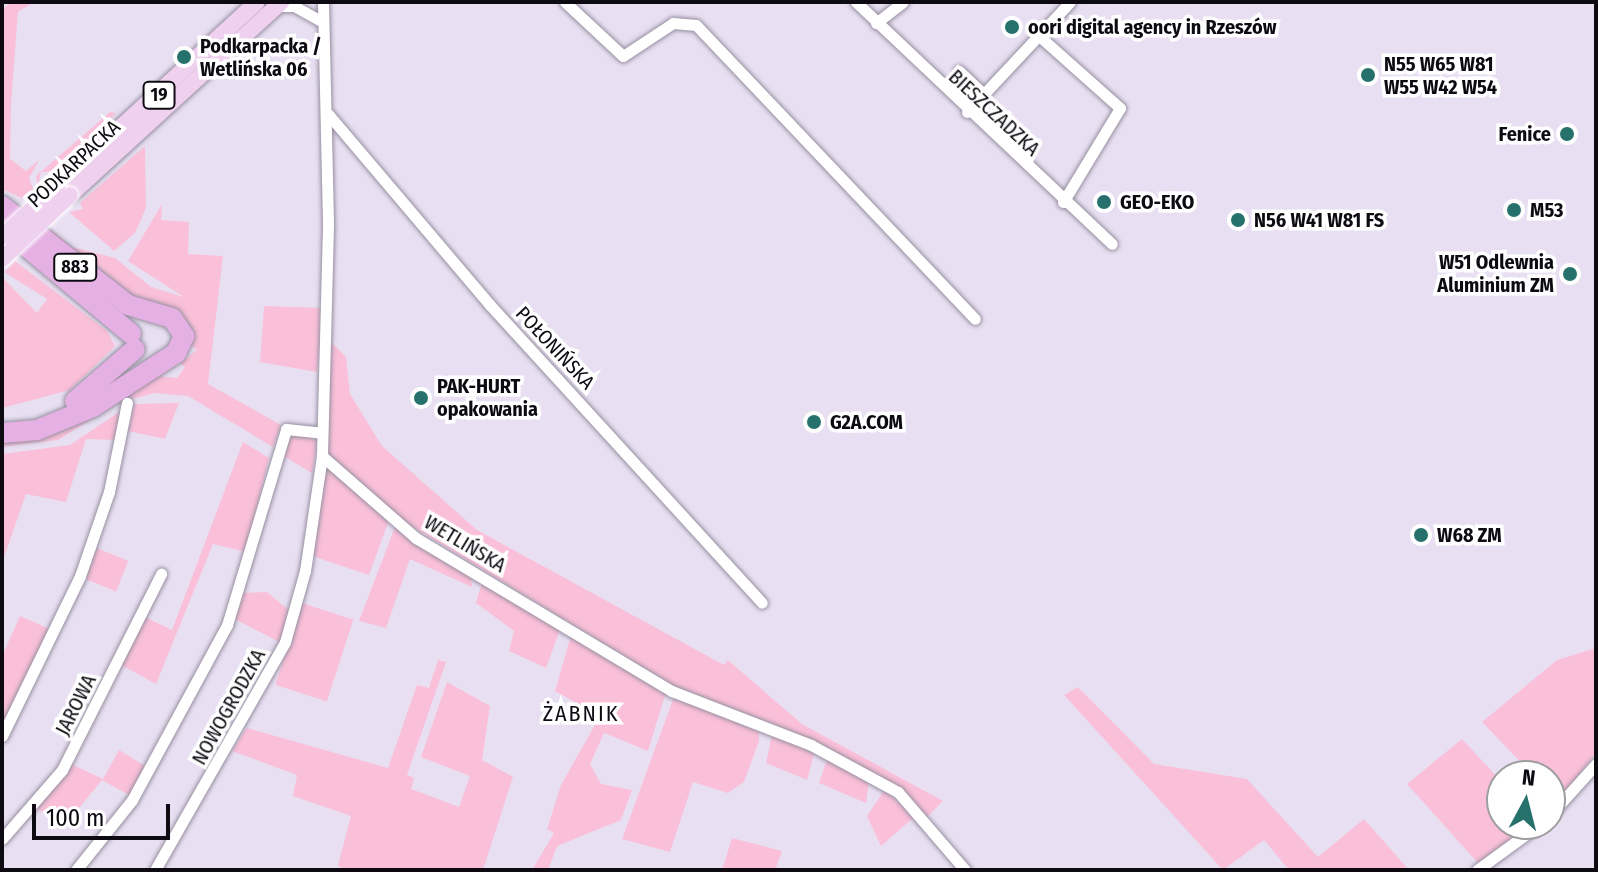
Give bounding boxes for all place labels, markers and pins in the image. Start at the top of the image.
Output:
place label: oori digital agency in Rzeszów [1028,15,1276,39]
marker: oori digital agency in Rzeszów [1003,18,1021,36]
place label: Podkarpacka / Wetlińska 06 [200,34,322,81]
marker: Podkarpacka / Wetlińska 06 [175,48,193,66]
place label: N55 W65 W81 W55 W42 W54 [1384,52,1497,99]
marker: N55 W65 W81 W55 W42 W54 [1359,66,1377,84]
place label: Fenice [1499,122,1551,146]
marker: Fenice [1558,125,1576,143]
place label: GEO-EKO [1120,190,1194,214]
marker: GEO-EKO [1095,193,1113,211]
place label: M53 [1530,198,1563,222]
marker: M53 [1505,201,1523,219]
place label: N56 W41 W81 FS [1254,208,1384,232]
marker: N56 W41 W81 FS [1229,211,1247,229]
place label: W51 Odlewnia Aluminium ZM [1437,250,1554,297]
marker: W51 Odlewnia Aluminium ZM [1561,265,1579,283]
place label: PAK-HURT opakowania [437,374,538,421]
marker: PAK-HURT opakowania [412,389,430,407]
place label: G2A.COM [830,410,903,434]
marker: G2A.COM [805,413,823,431]
place label: W68 ZM [1437,523,1502,547]
marker: W68 ZM [1412,526,1430,544]

